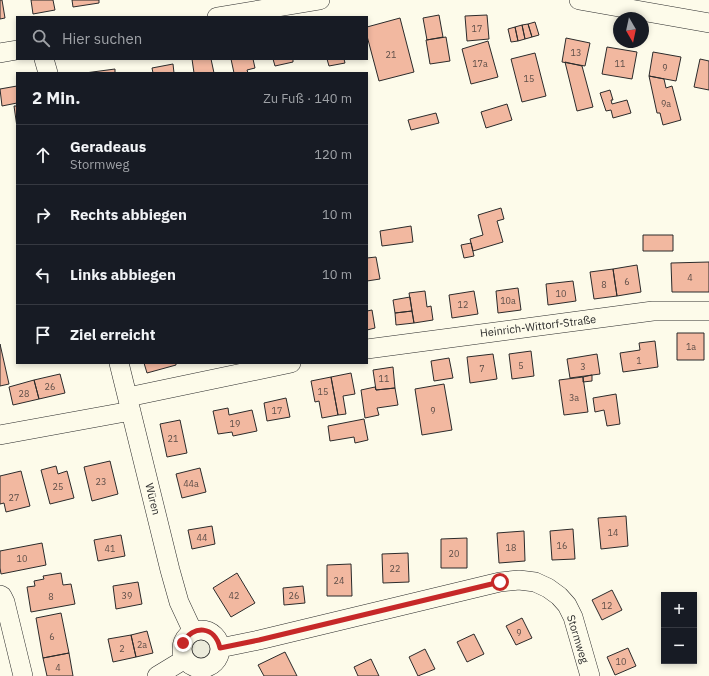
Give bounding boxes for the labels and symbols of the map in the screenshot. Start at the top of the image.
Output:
north arrow [613,12,649,48]
house number: 17 [472,23,482,34]
house number: 13 [571,47,581,58]
house number: 21 [386,49,396,60]
house number: 17a [472,58,488,69]
house number: 11 [615,58,625,69]
house number: 9 [662,62,668,73]
house number: 15 [524,73,534,84]
house number: 9a [661,98,671,109]
house number: 4 [687,272,693,283]
house number: 6 [624,276,630,287]
house number: 8 [601,279,607,290]
house number: 10 [556,288,566,299]
house number: 10a [500,295,516,306]
house number: 12 [458,299,468,310]
street label: Heinrich-Wittorf-Straße [479,312,597,340]
house number: 1a [686,341,696,352]
house number: 1 [636,355,642,366]
house number: 5 [518,360,524,371]
house number: 3 [580,361,586,372]
house number: 7 [479,363,485,374]
house number: 11 [379,373,389,384]
house number: 26 [45,381,55,392]
house number: 15 [318,386,328,397]
house number: 28 [19,388,29,399]
house number: 3a [569,392,579,403]
house number: 17 [272,405,282,416]
house number: 9 [430,405,436,416]
house number: 19 [230,418,240,429]
house number: 21 [168,433,178,444]
house number: 23 [96,476,106,487]
house number: 44a [183,478,199,489]
house number: 25 [53,481,63,492]
street label: Würen [142,482,164,516]
house number: 27 [9,492,19,503]
house number: 14 [608,527,618,538]
house number: 44 [197,532,207,543]
house number: 16 [557,540,567,551]
house number: 18 [506,542,516,553]
house number: 41 [105,543,115,554]
house number: 20 [449,548,459,559]
house number: 10 [17,553,27,564]
house number: 22 [390,563,400,574]
route start [491,573,509,591]
house number: 24 [334,575,344,586]
house number: 39 [122,590,132,601]
house number: 42 [229,590,239,601]
house number: 26 [289,590,299,601]
house number: 8 [48,591,54,602]
house number: 12 [602,600,612,611]
street label: Stormweg [564,613,592,665]
house number: 9 [516,627,522,638]
house number: 6 [49,631,55,642]
route end [174,634,192,652]
house number: 2a [137,639,147,650]
house number: 2 [119,643,125,654]
house number: 10 [616,656,626,667]
house number: 4 [55,662,61,673]

